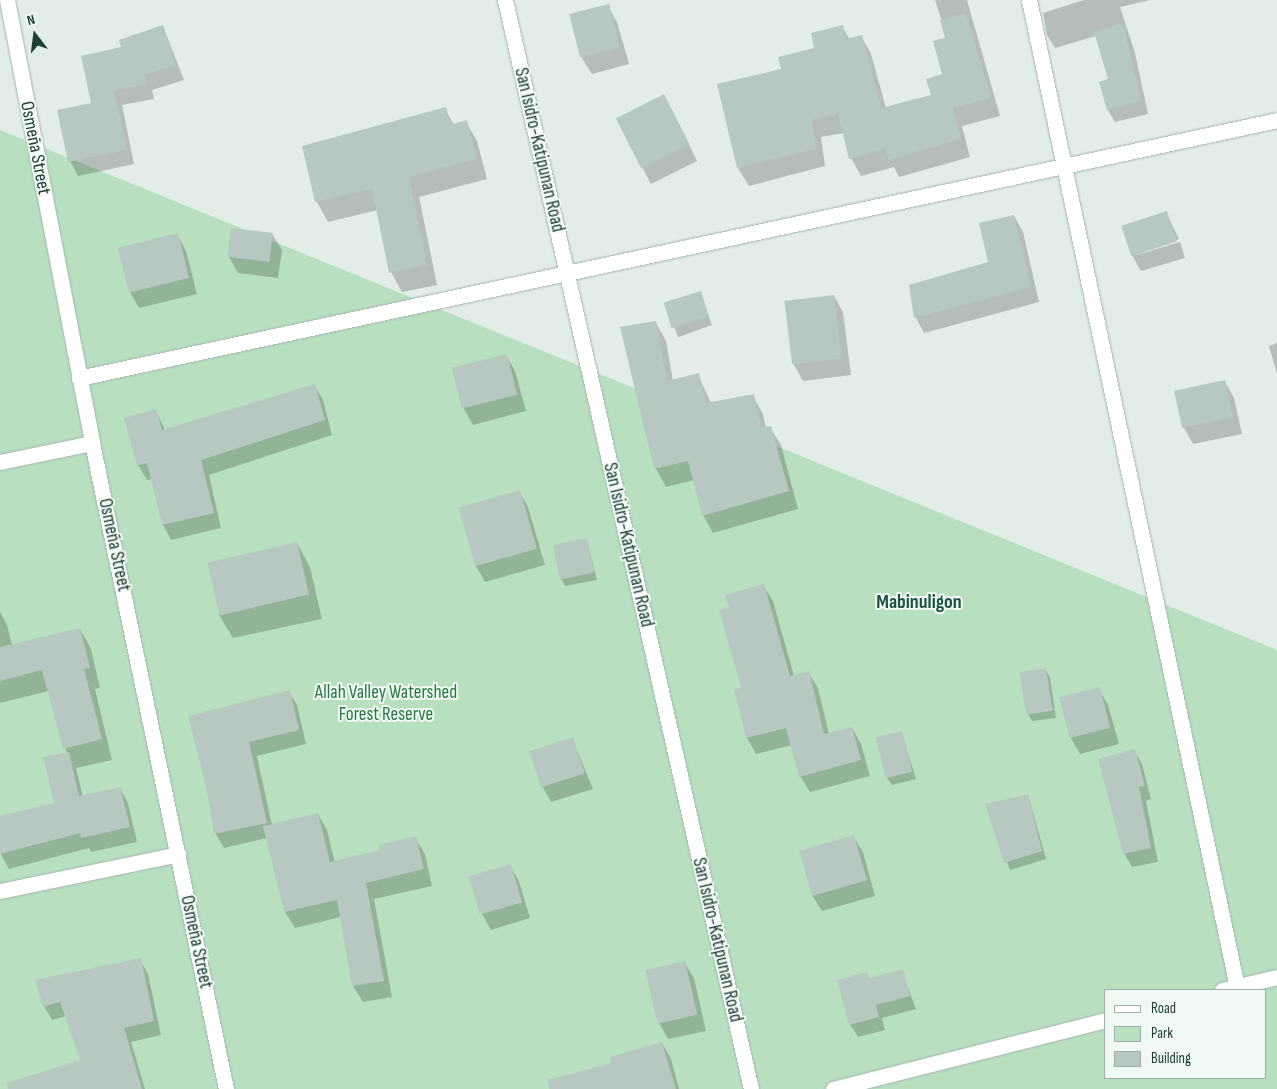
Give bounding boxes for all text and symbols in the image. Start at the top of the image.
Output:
north arrow [10,10,60,60]
text: N [25,11,37,29]
street label: San Isidro-Katipunan Road [509,66,569,234]
street label: Osmeña Street [15,99,55,197]
street label: San Isidro-Katipunan Road [598,461,658,629]
street label: Osmeña Street [93,496,135,594]
district label: Mabinuligon [876,590,962,614]
park label: Allah Valley Watershed Forest Reserve [315,682,457,726]
street label: San Isidro-Katipunan Road [687,856,747,1024]
street label: Osmeña Street [175,893,217,991]
legend [1104,989,1267,1079]
text: Road [1151,999,1176,1018]
text: Park [1151,1024,1173,1043]
text: Building [1151,1049,1191,1068]

